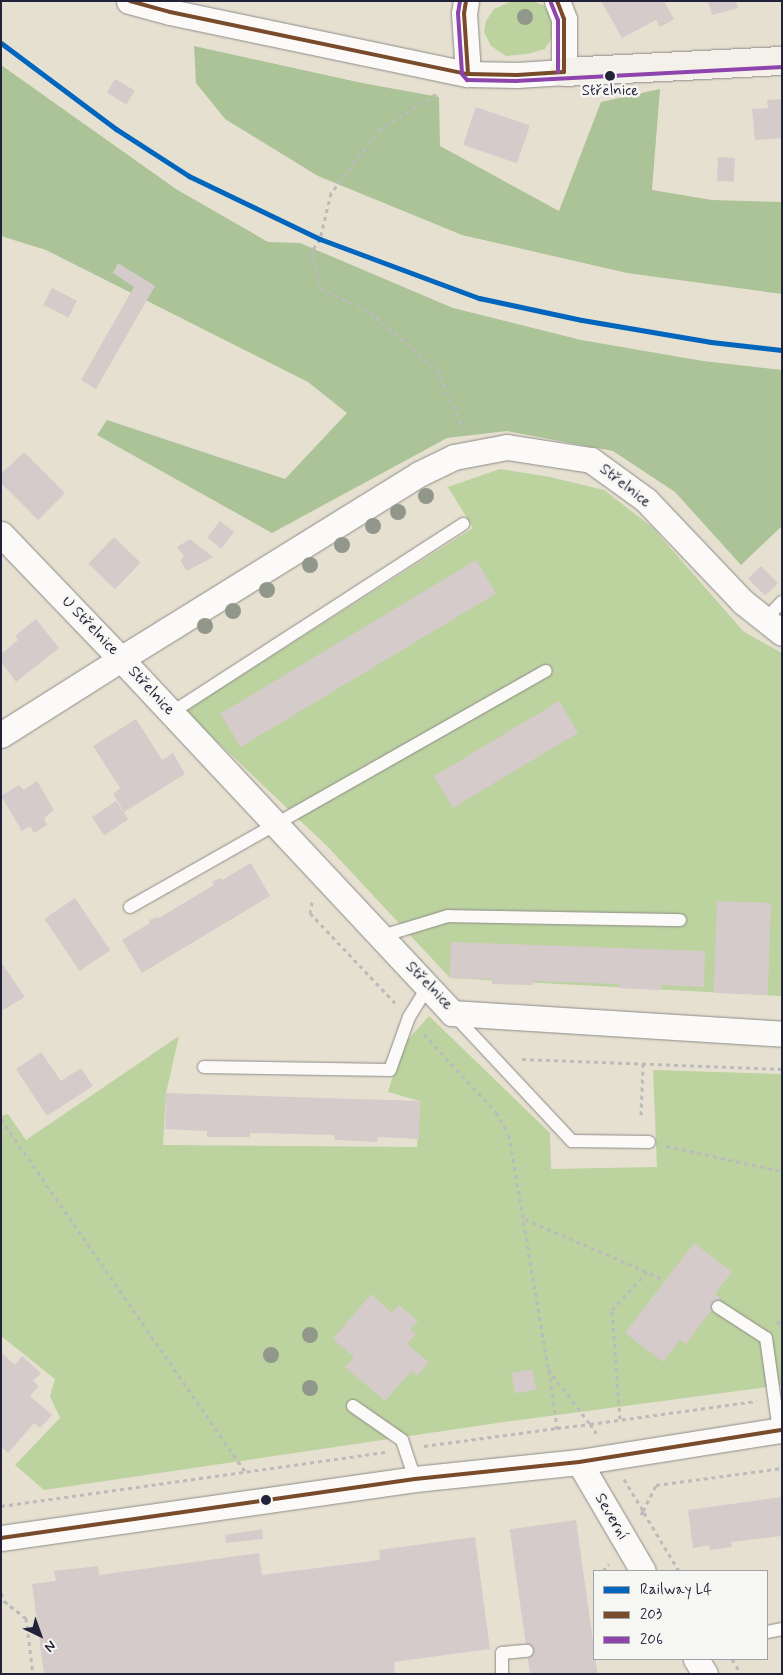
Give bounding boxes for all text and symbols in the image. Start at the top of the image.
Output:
marker: Střelnice [605,71,615,81]
place label: Střelnice [582,83,638,101]
street label: Střelnice [595,460,655,512]
street label: U Střelnice [57,592,123,660]
street label: Střelnice [123,662,179,720]
street label: Střelnice [401,958,457,1014]
street label: Severní [590,1490,632,1544]
unlabelled marker [261,1495,271,1505]
legend [593,1570,768,1660]
text: Railway L4 [640,1580,712,1600]
text: 203 [640,1605,662,1625]
north arrow [15,1610,65,1660]
text: 206 [640,1630,663,1650]
text: N [41,1636,60,1656]

